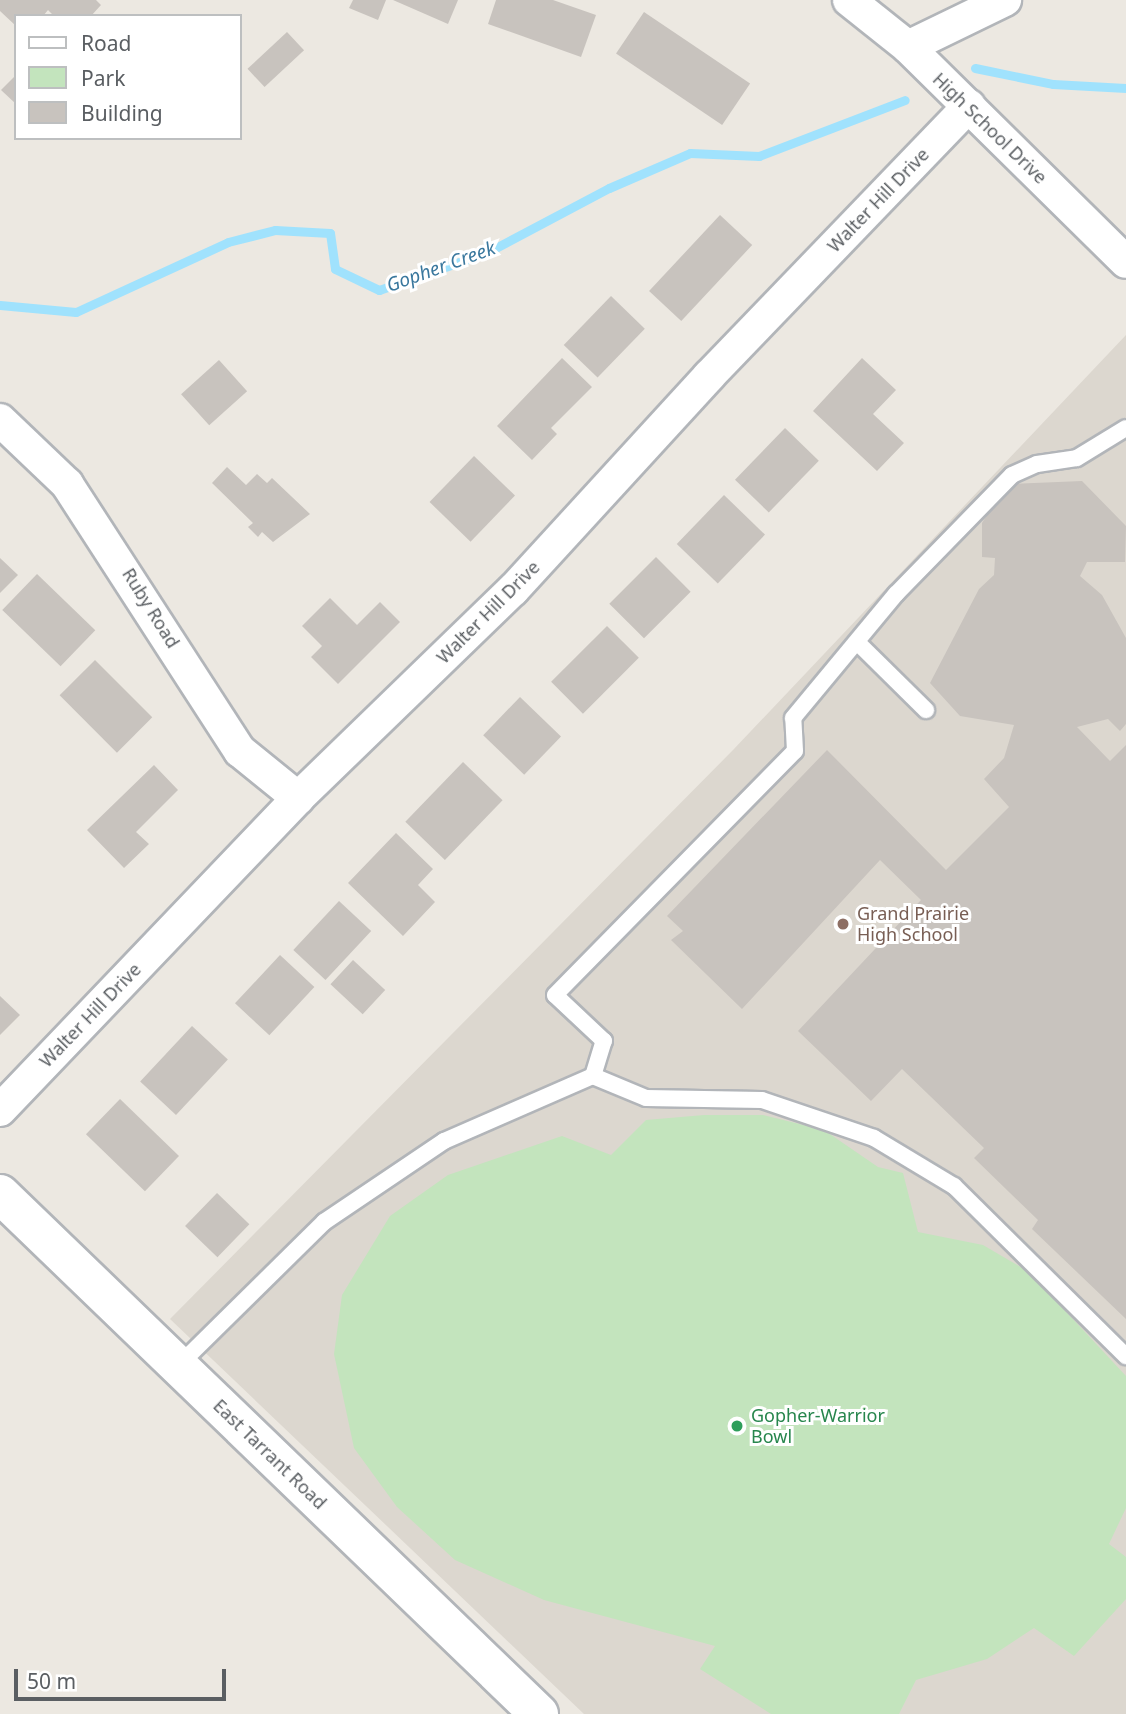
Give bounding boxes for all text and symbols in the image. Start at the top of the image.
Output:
legend [14,14,242,140]
text: Road [81,29,131,57]
text: Park [81,64,125,92]
street label: High School Drive [929,68,1051,188]
text: Building [81,99,163,127]
street label: Walter Hill Drive [823,143,933,257]
water label: Gopher Creek [383,237,499,297]
street label: Walter Hill Drive [432,556,544,668]
street label: Ruby Road [118,564,184,652]
place label: Grand Prairie High School [857,903,969,946]
marker: Grand Prairie High School [835,916,851,932]
street label: Walter Hill Drive [35,958,145,1072]
street label: East Tarrant Road [209,1395,331,1513]
place label: Gopher-Warrior Bowl [751,1405,885,1448]
marker: Gopher-Warrior Bowl [729,1418,745,1434]
scale bar [18,1654,229,1698]
text: 50 m [27,1667,76,1695]

